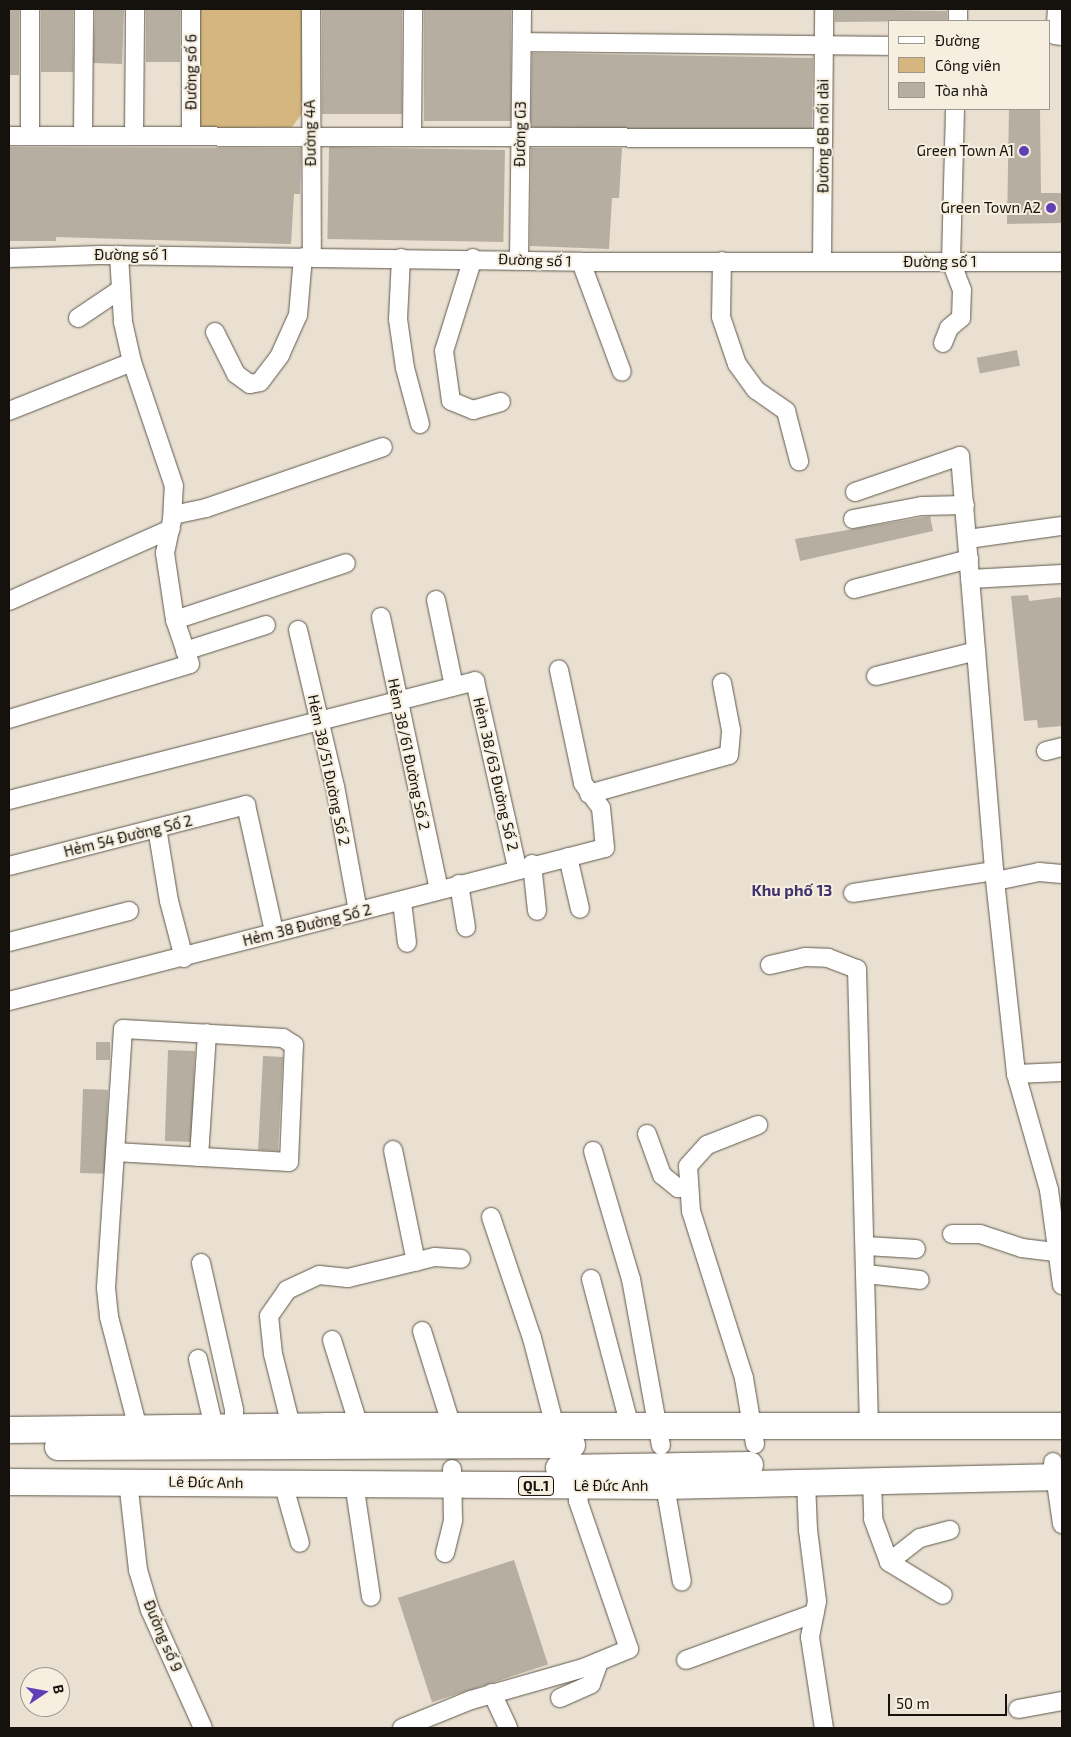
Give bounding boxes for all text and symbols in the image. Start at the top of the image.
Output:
legend [888,20,1051,110]
text: Đường [935,31,980,49]
street label: Đường số 6 [182,34,200,110]
text: Công viên [935,56,1001,74]
street label: Đường 6B nối dài [814,79,832,193]
text: Tòa nhà [935,81,988,99]
street label: Đường 4A [300,100,320,166]
street label: Đường G3 [510,101,530,167]
place label: Green Town A1 [916,142,1014,160]
marker: Green Town A1 [1018,145,1030,157]
place label: Green Town A2 [940,199,1041,217]
marker: Green Town A2 [1045,202,1057,214]
street label: Đường số 1 [94,246,168,264]
street label: Đường số 1 [498,250,572,270]
street label: Đường số 1 [903,253,977,271]
street label: Hẻm 38/61 Đường Số 2 [384,677,434,831]
street label: Hẻm 38/51 Đường Số 2 [304,693,354,847]
street label: Hẻm 38/63 Đường Số 2 [470,696,522,852]
street label: Hẻm 54 Đường Số 2 [62,811,194,861]
district label: Khu phố 13 [752,880,832,900]
street label: Hẻm 38 Đường Số 2 [241,900,373,950]
street label: Lê Đức Anh [168,1472,244,1492]
road number: QL.1 [517,1474,555,1498]
street label: Lê Đức Anh [573,1477,649,1495]
street label: Đường số 9 [140,1597,186,1675]
north arrow [20,1667,70,1717]
text: B [50,1683,68,1695]
scale bar [891,1684,1010,1716]
text: 50 m [896,1694,930,1712]

